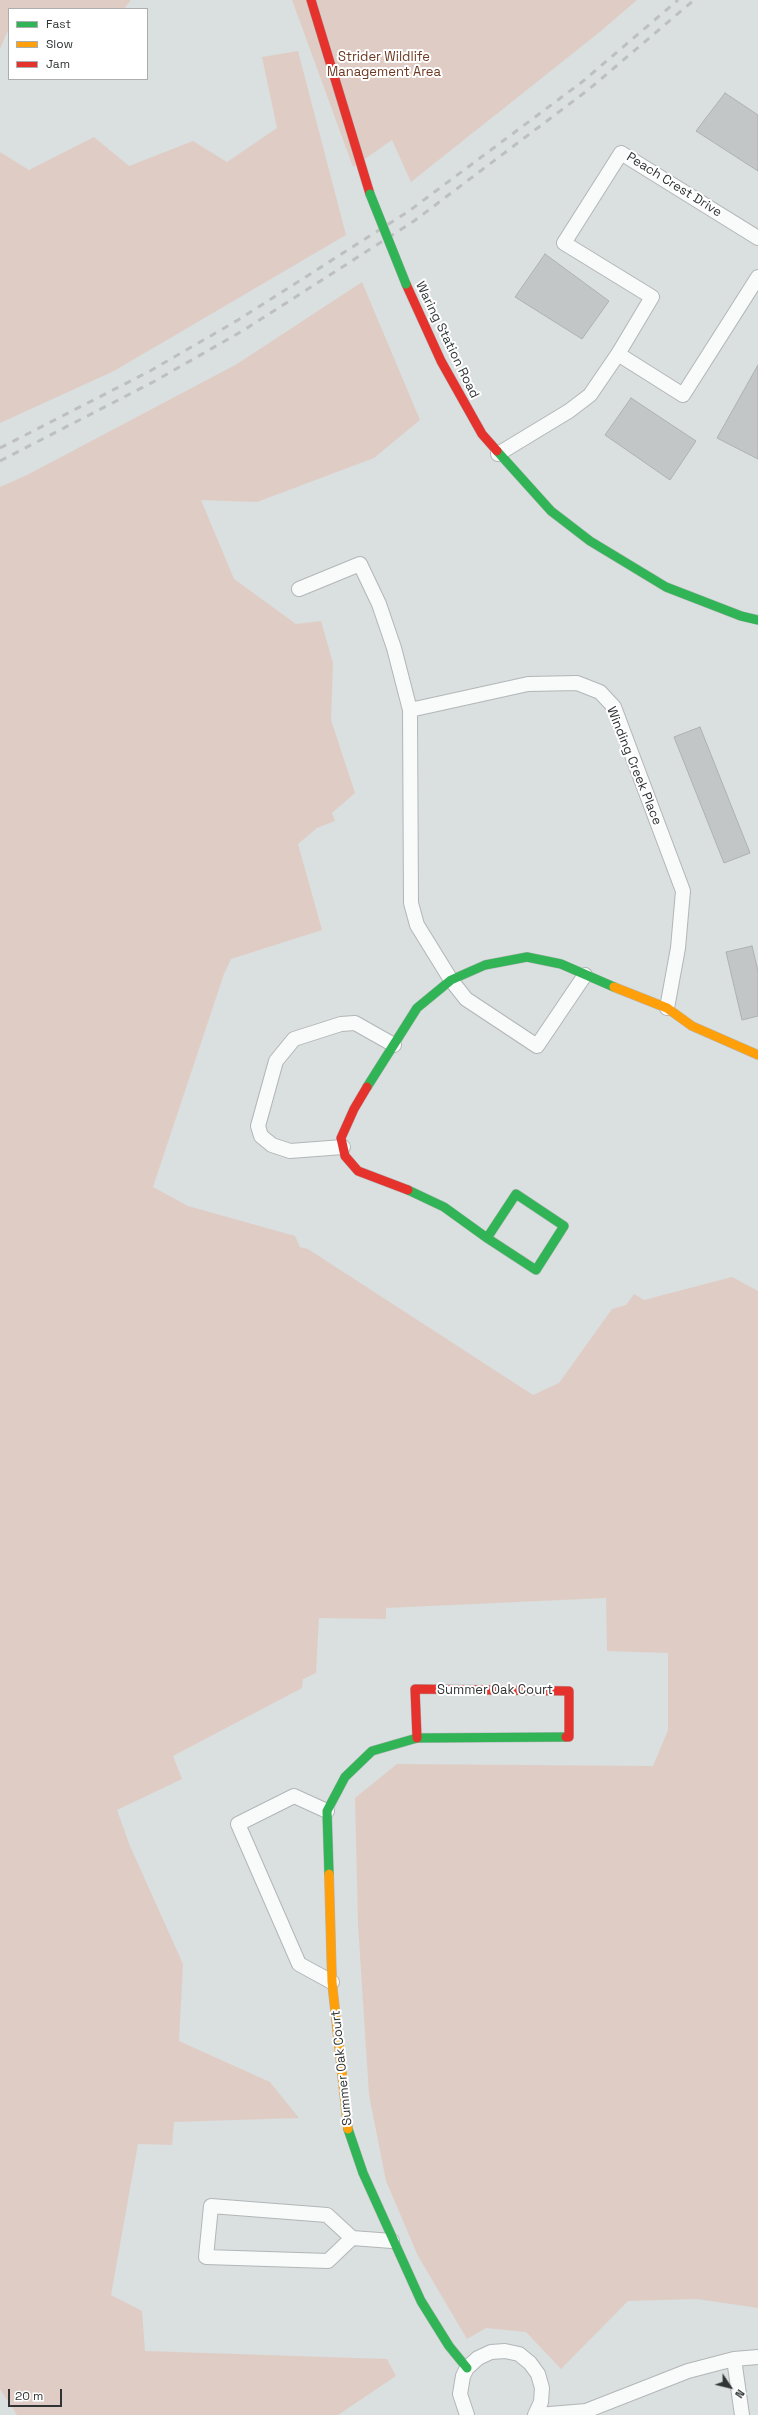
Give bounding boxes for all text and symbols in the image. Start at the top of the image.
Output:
legend [8,8,148,80]
text: Fast [46,16,71,32]
text: Slow [46,36,73,52]
park label: Strider Wildlife Management Area [327,49,441,80]
text: Jam [46,56,70,72]
street label: Peach Crest Drive [623,149,725,221]
street label: Waring Station Road [412,279,482,401]
street label: Winding Creek Place [603,705,665,827]
street label: Summer Oak Court [437,1682,553,1698]
street label: Summer Oak Court [328,2010,356,2126]
north arrow [710,2367,750,2407]
scale bar [10,2381,64,2407]
text: N [732,2387,748,2401]
text: 20 m [15,2388,43,2404]

